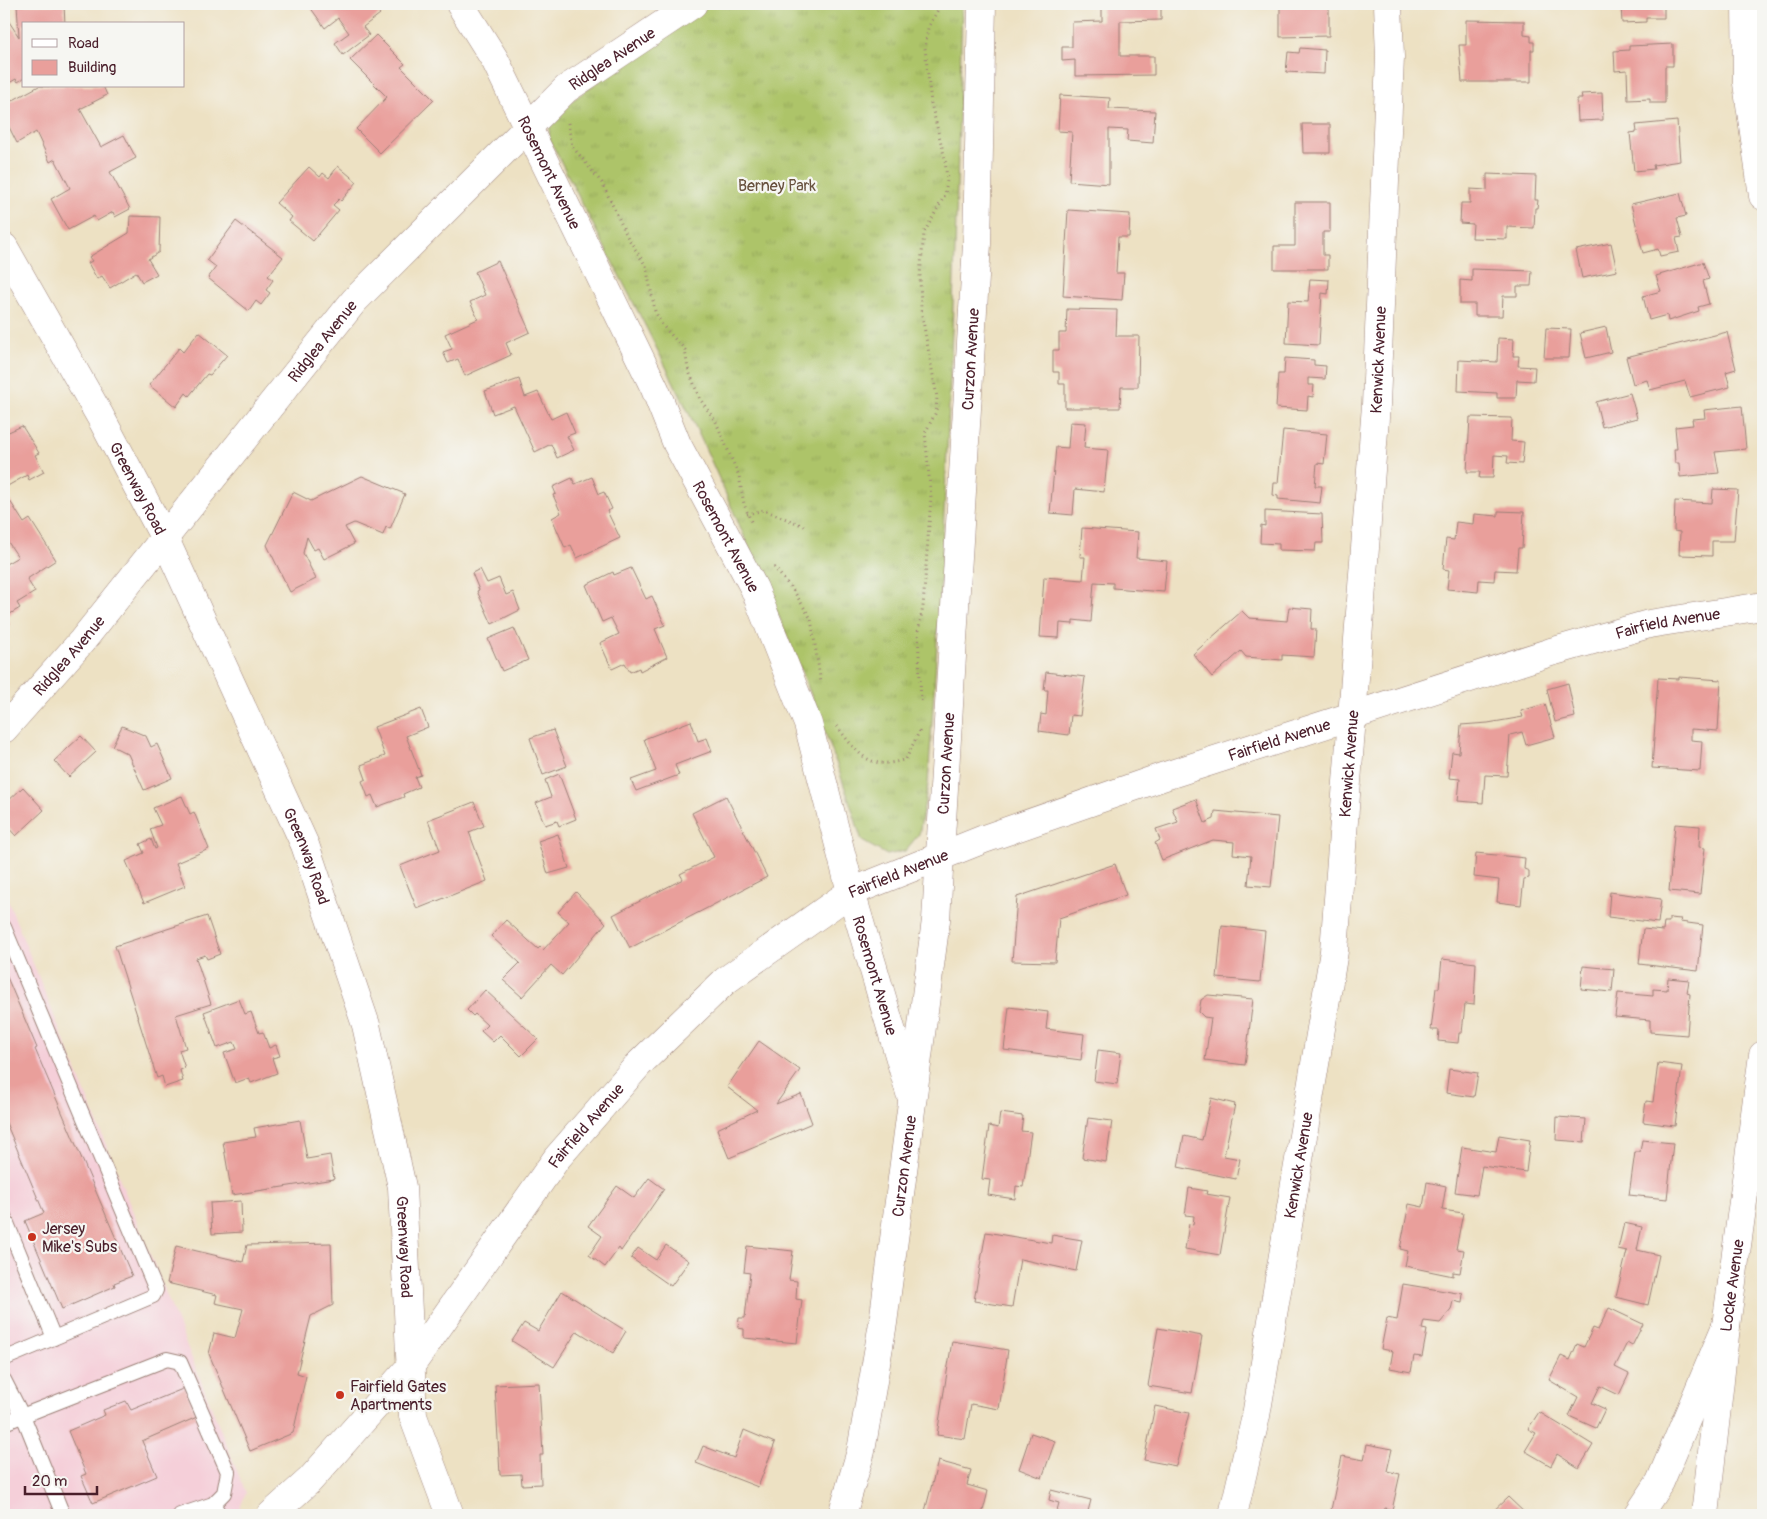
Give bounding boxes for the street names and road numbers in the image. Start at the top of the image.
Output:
street label: Ridglea Avenue [565,23,660,95]
street label: Rosemont Avenue [513,113,585,233]
street label: Ridglea Avenue [284,296,362,387]
street label: Kenwick Avenue [1366,306,1391,414]
street label: Curzon Avenue [958,307,984,411]
street label: Greenway Road [105,439,170,539]
street label: Rosemont Avenue [688,478,764,596]
street label: Fairfield Avenue [1613,604,1722,644]
street label: Ridglea Avenue [29,612,110,700]
street label: Kenwick Avenue [1335,709,1364,818]
street label: Curzon Avenue [933,712,960,815]
street label: Fairfield Avenue [1226,714,1333,766]
street label: Greenway Road [278,805,333,907]
street label: Fairfield Avenue [845,845,952,903]
street label: Rosemont Avenue [848,914,902,1038]
street label: Fairfield Avenue [544,1079,629,1172]
street label: Kenwick Avenue [1280,1111,1318,1220]
street label: Curzon Avenue [888,1114,921,1218]
street label: Greenway Road [391,1195,416,1299]
street label: Locke Avenue [1716,1238,1749,1333]

